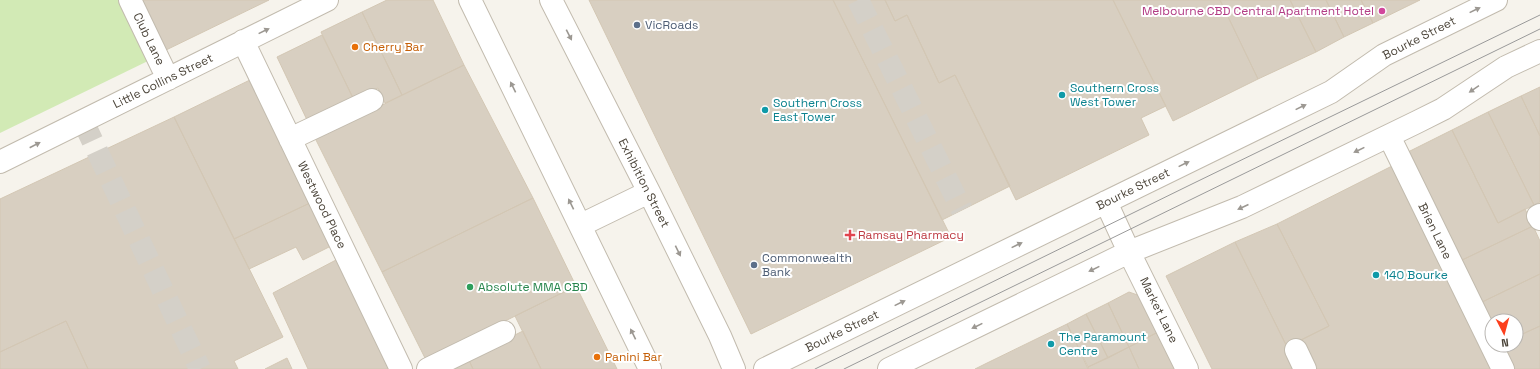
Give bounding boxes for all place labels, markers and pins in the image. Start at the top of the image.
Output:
place label: Melbourne CBD Central Apartment Hotel [1142,3,1374,19]
marker: Melbourne CBD Central Apartment Hotel [1377,6,1387,16]
place label: VicRoads [645,17,698,33]
marker: VicRoads [632,20,642,30]
place label: Cherry Bar [363,39,424,55]
marker: Cherry Bar [350,42,360,52]
place label: Southern Cross West Tower [1070,80,1159,110]
marker: Southern Cross West Tower [1057,90,1067,100]
place label: Southern Cross East Tower [773,95,862,125]
marker: Southern Cross East Tower [760,105,770,115]
place label: Ramsay Pharmacy [858,227,964,243]
marker: Ramsay Pharmacy [845,230,855,240]
place label: Commonwealth Bank [762,250,852,280]
marker: Commonwealth Bank [749,260,759,270]
place label: 140 Bourke [1384,267,1448,283]
marker: 140 Bourke [1371,270,1381,280]
place label: Absolute MMA CBD [478,279,588,295]
marker: Absolute MMA CBD [465,282,475,292]
place label: The Paramount Centre [1059,329,1147,359]
marker: The Paramount Centre [1046,339,1056,349]
place label: Panini Bar [605,349,662,365]
marker: Panini Bar [592,352,602,362]

